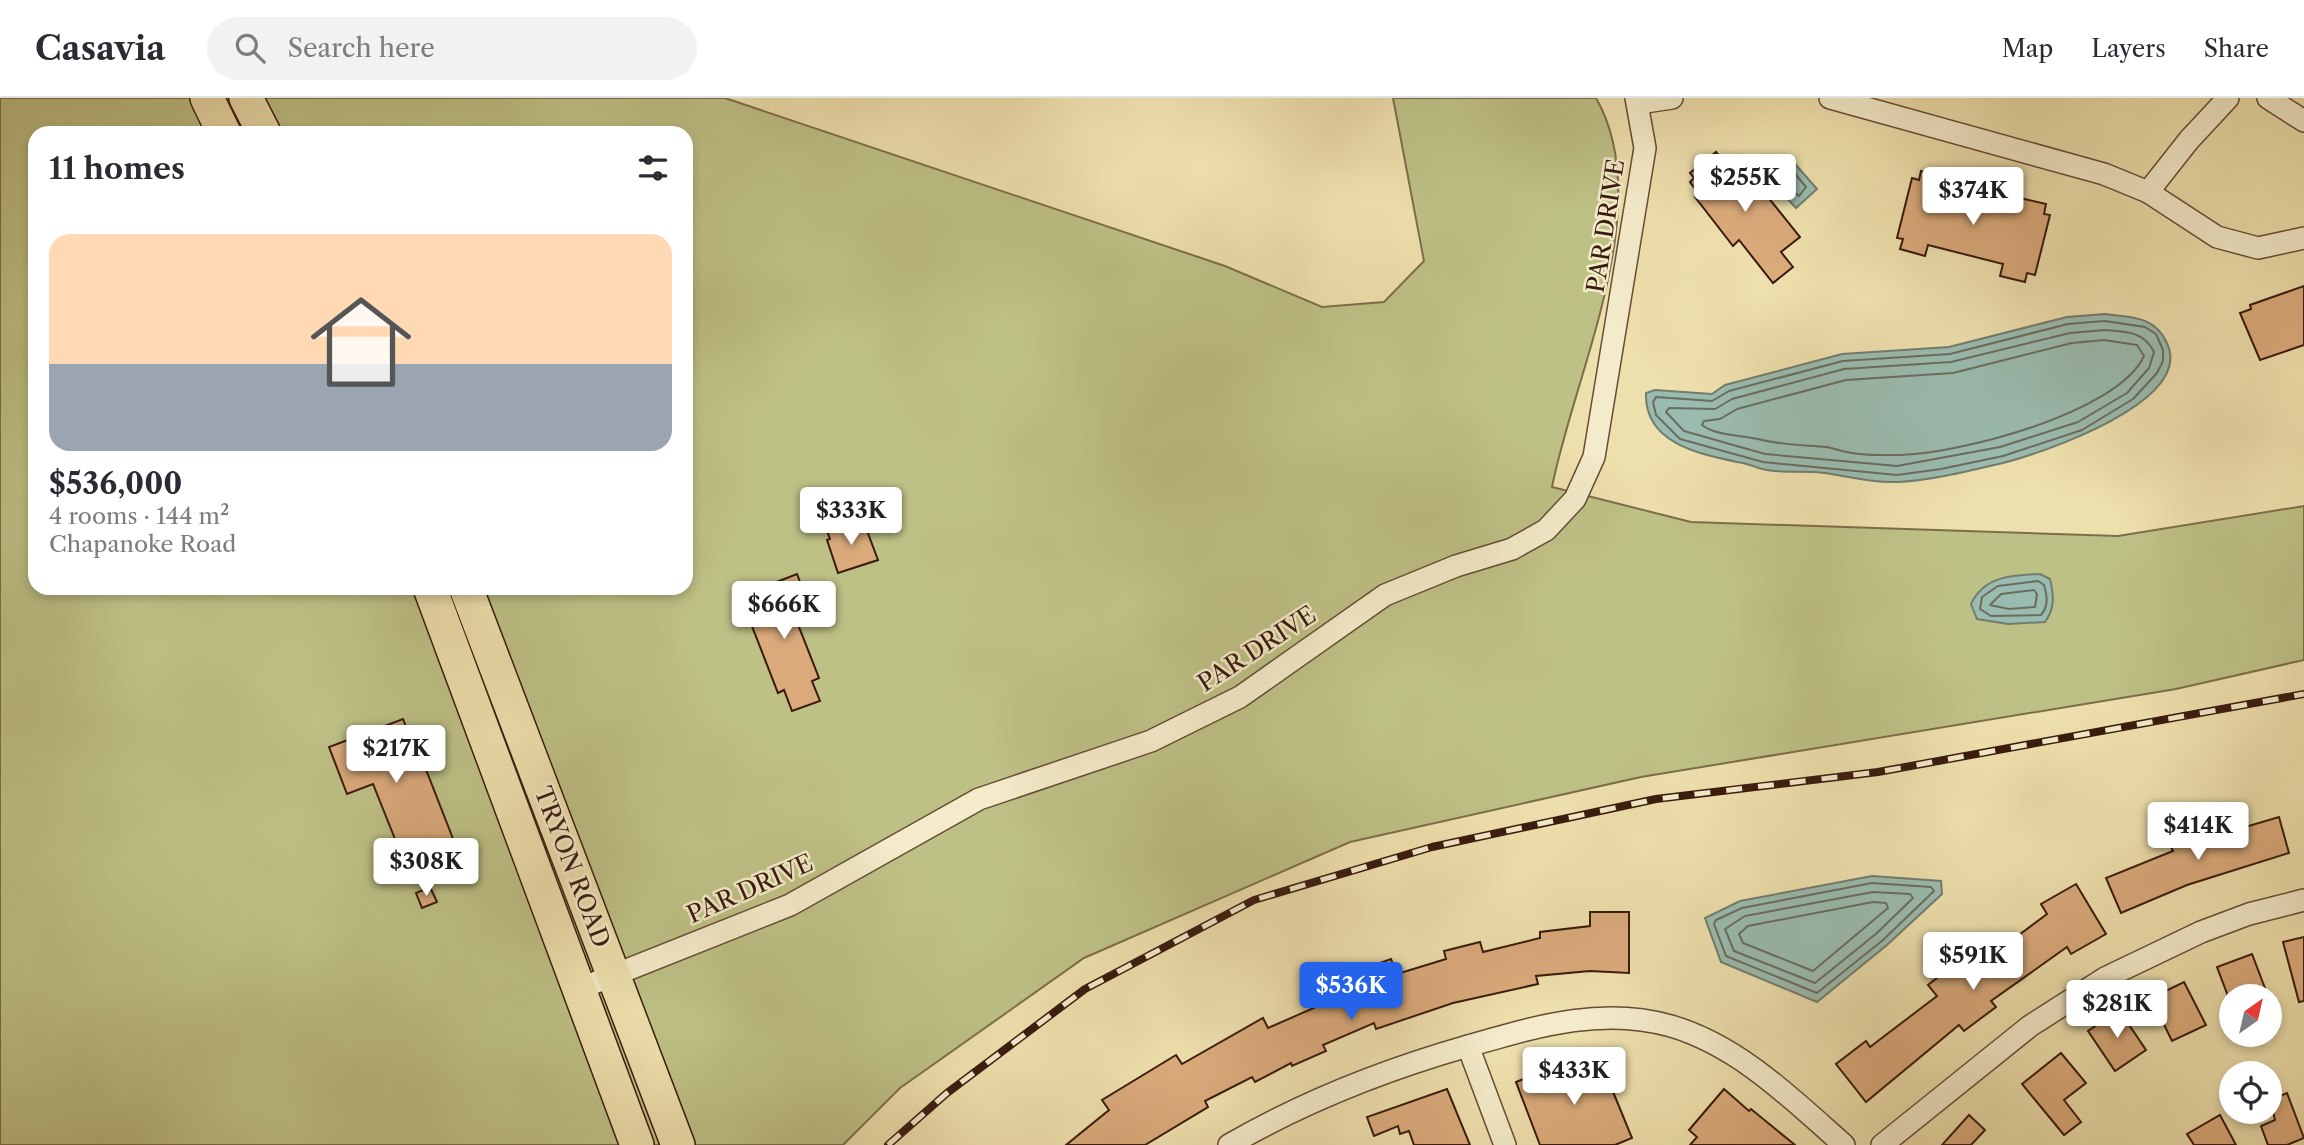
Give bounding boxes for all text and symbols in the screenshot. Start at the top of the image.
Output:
search box [207,17,697,80]
text: Casavia [35,28,165,69]
icon: search [231,29,269,67]
text: Search here [287,32,435,64]
text: Map [2002,34,2053,63]
text: Layers [2091,34,2166,63]
text: Share [2204,34,2269,63]
icon: filters [634,149,672,187]
text: 11 homes [49,150,185,187]
pin: $255K [1696,155,1794,214]
street label: PAR DRIVE [1581,157,1630,295]
text: $255K [1710,163,1780,191]
pin: $374K [1924,167,2022,227]
text: $374K [1938,176,2008,204]
icon: home [298,279,424,405]
text: $536,000 [49,465,182,502]
pin: $333K [802,488,900,547]
text: $333K [816,496,886,524]
text: 4 rooms · 144 m² [49,502,229,530]
text: Chapanoke Road [49,530,236,558]
pin: $666K [735,582,833,641]
text: $666K [748,590,820,618]
street label: PAR DRIVE [1192,600,1321,697]
pin: $217K [347,726,445,785]
text: $217K [362,734,430,762]
street label: TRYON ROAD [528,782,617,951]
pin: $414K [2149,802,2247,862]
text: $414K [2164,811,2232,839]
pin: $308K [377,838,475,898]
text: $308K [389,847,463,875]
street label: PAR DRIVE [682,848,817,929]
pin: $591K [1924,932,2022,992]
text: $591K [1939,941,2007,969]
pin: $536K [1302,962,1400,1022]
text: $536K [1316,971,1386,999]
pin: $281K [2068,981,2166,1040]
north arrow [2219,984,2282,1046]
map controls [2219,984,2282,1124]
text: $281K [2082,989,2152,1017]
pin: $433K [1525,1048,1623,1107]
text: $433K [1539,1056,1609,1084]
button: locate [2219,1061,2282,1124]

